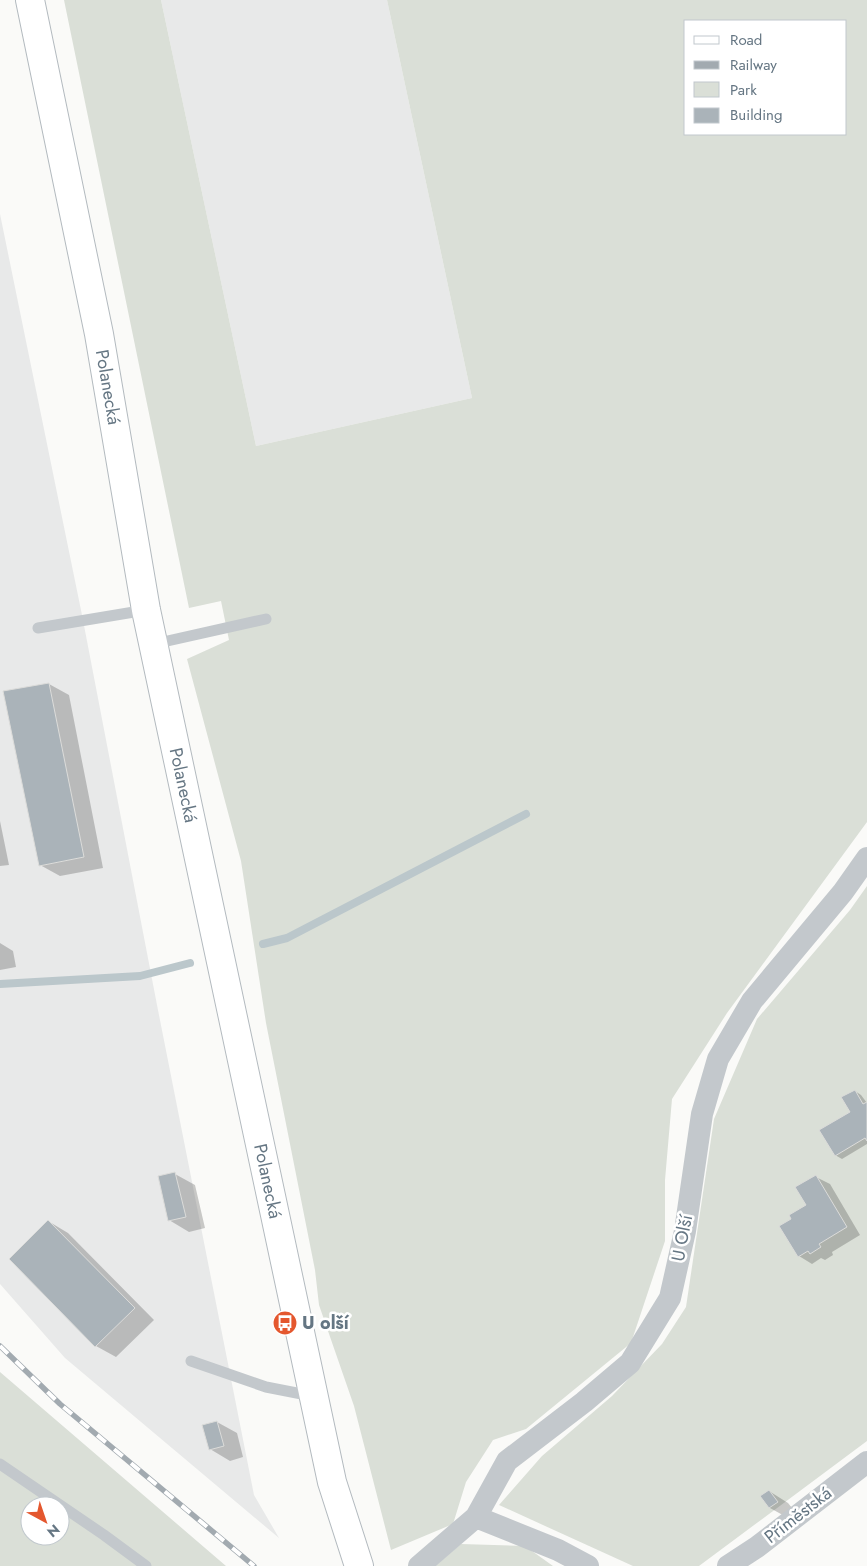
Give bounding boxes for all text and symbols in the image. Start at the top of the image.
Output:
legend [684,20,847,135]
text: Road [730,29,762,51]
text: Railway [730,54,777,76]
text: Park [730,79,757,101]
text: Building [730,104,782,126]
street label: Polanecká [89,348,127,427]
street label: Polanecká [163,745,204,825]
street label: Polanecká [247,1141,288,1221]
street label: U Olší [665,1211,699,1264]
bus stop icon: U olší [272,1310,298,1336]
place label: U olší [302,1310,350,1336]
street label: Příměstská [759,1480,837,1550]
north arrow [20,1496,70,1546]
text: N [43,1520,64,1542]

